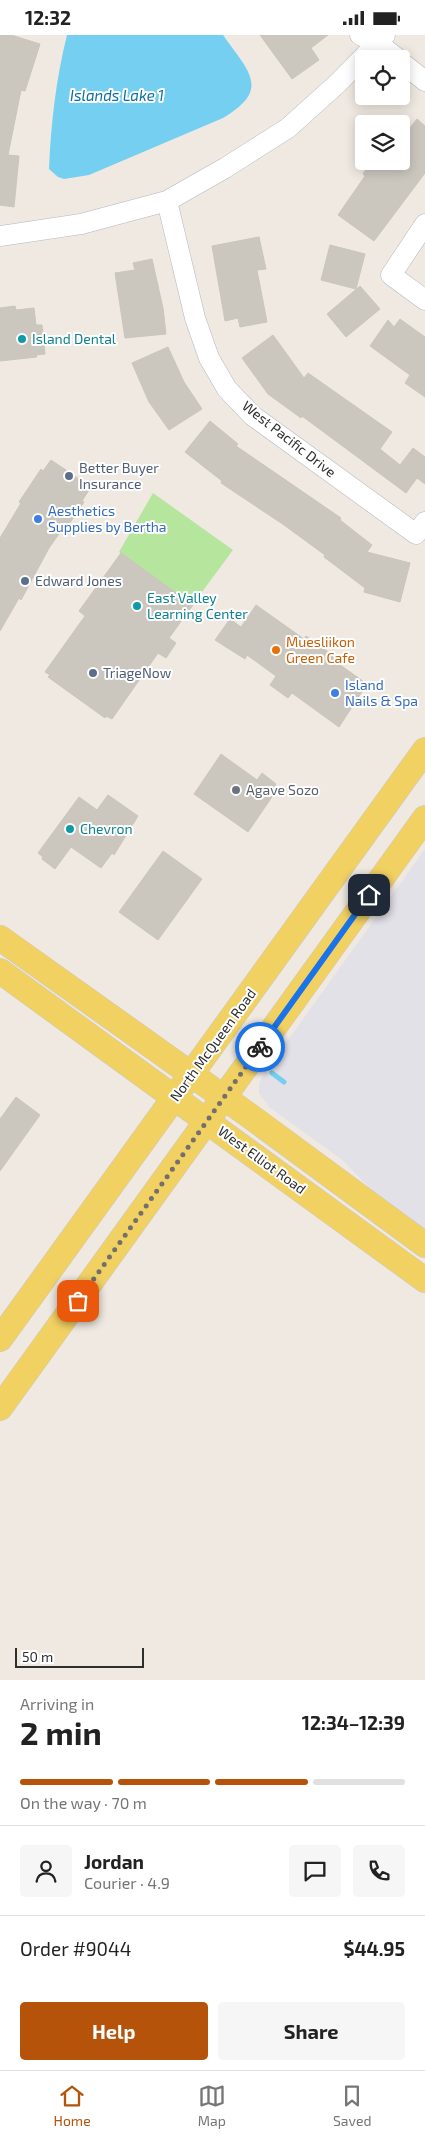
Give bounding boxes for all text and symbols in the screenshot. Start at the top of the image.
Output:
text: 12:32 [25,6,71,29]
map controls [355,50,410,170]
button: locate [355,50,410,105]
water label: Islands Lake 1 [70,86,164,104]
button: layers [355,115,410,170]
place label: Island Dental [32,330,117,347]
marker: Island Dental [16,333,28,345]
street label: West Pacific Drive [239,397,339,480]
place label: Better Buyer Insurance [79,459,159,492]
marker: Better Buyer Insurance [63,470,75,482]
place label: Aesthetics Supplies by Bertha [48,502,167,535]
marker: Aesthetics Supplies by Bertha [32,513,44,525]
place label: Edward Jones [35,572,122,589]
marker: Edward Jones [19,575,31,587]
place label: East Valley Learning Center [147,589,248,622]
marker: East Valley Learning Center [131,600,143,612]
place label: Muesliikon Green Cafe [286,633,355,666]
marker: Muesliikon Green Cafe [270,644,282,656]
place label: TriageNow [103,664,172,681]
marker: TriageNow [87,667,99,679]
place label: Island Nails & Spa [345,676,418,709]
marker: Island Nails & Spa [329,687,341,699]
place label: Agave Sozo [246,781,319,798]
marker: Agave Sozo [230,784,242,796]
place label: Chevron [80,820,133,837]
marker: Chevron [64,823,76,835]
pin [348,874,390,916]
icon: home [355,881,383,909]
street label: North McQueen Road [166,985,259,1104]
courier [235,1022,285,1072]
icon: bike [246,1033,274,1061]
street label: West Elliot Road [215,1122,310,1197]
pin [57,1280,99,1322]
icon: bag [64,1287,92,1315]
scale bar [15,1645,144,1668]
text: 50 m [22,1648,53,1665]
text: Arriving in [20,1694,94,1713]
text: 12:34–12:39 [302,1711,405,1734]
text: 2 min [20,1713,102,1751]
text: On the way · 70 m [20,1793,147,1812]
button: person [20,1845,72,1897]
button: chat [289,1845,341,1897]
button: phone [353,1845,405,1897]
text: Jordan [84,1850,144,1873]
text: Courier · 4.9 [84,1873,170,1892]
text: Order #9044 [20,1937,131,1960]
text: $44.95 [343,1937,405,1960]
button: Help [20,2002,208,2060]
button: Share [218,2002,405,2060]
tab: Home [54,2082,91,2129]
tab: Map [198,2082,226,2129]
tab: Saved [333,2082,371,2129]

